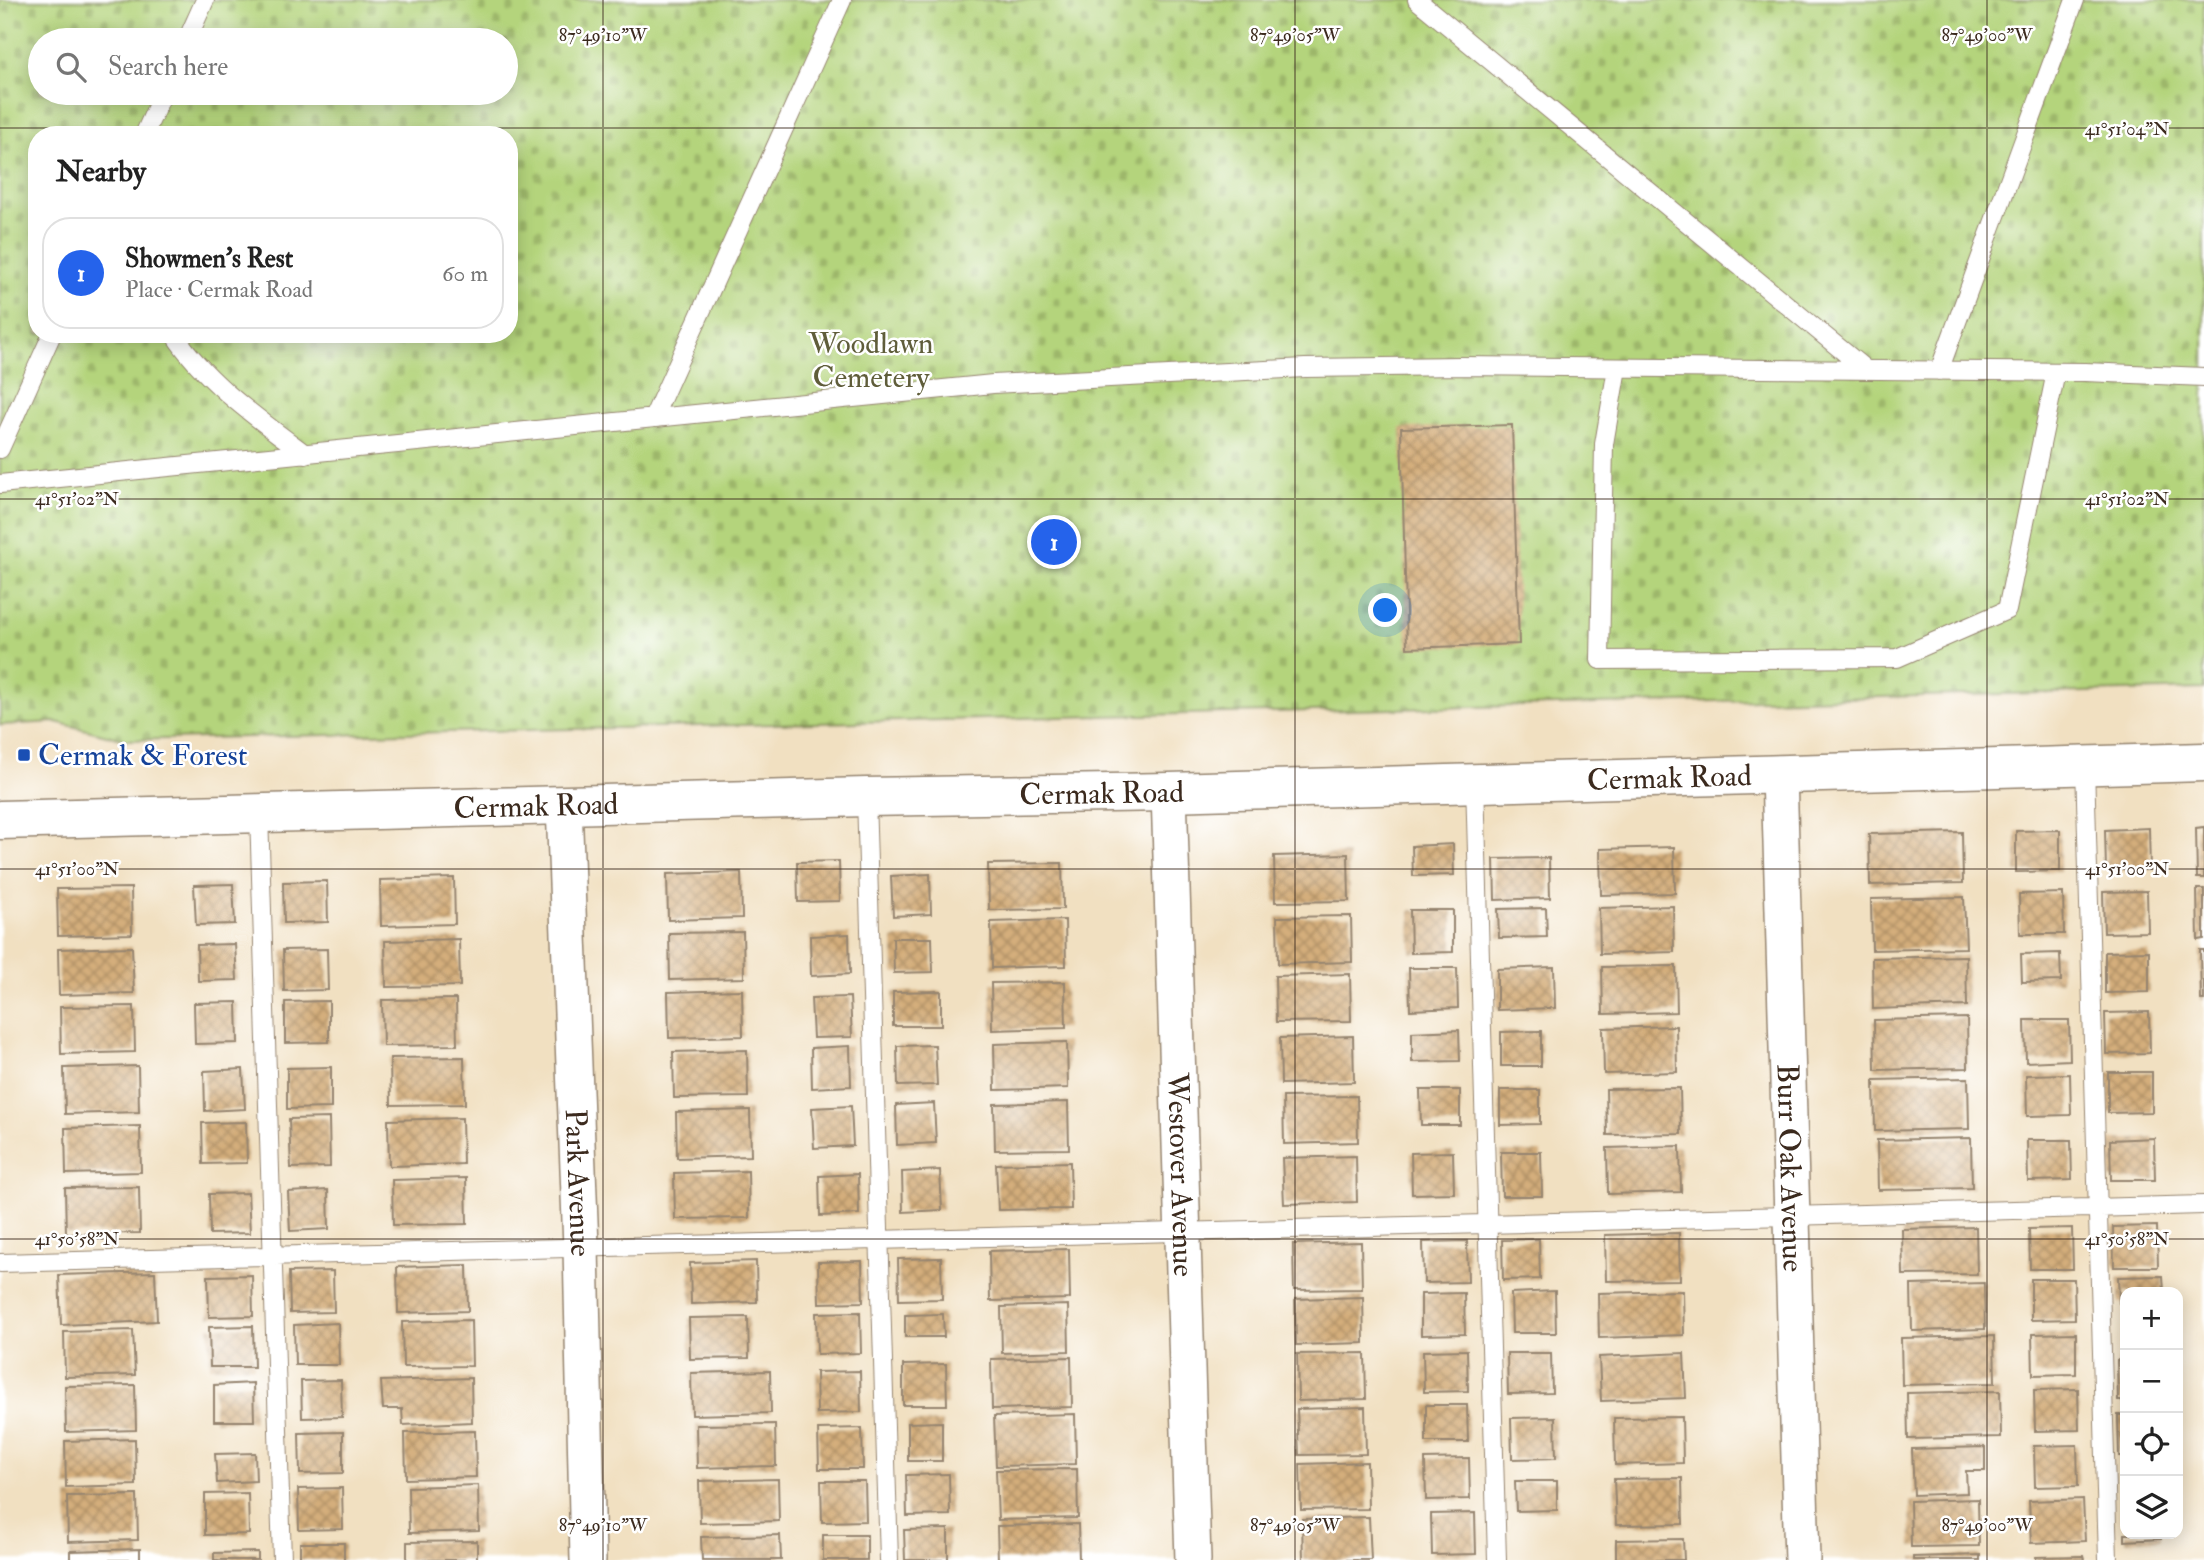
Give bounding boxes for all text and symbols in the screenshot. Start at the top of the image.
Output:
text: 87°49'10"W [559,24,648,47]
text: 87°49'05"W [1250,24,1341,47]
text: 87°49'00"W [1941,24,2033,47]
search box [28,28,518,105]
icon: search [52,48,90,86]
text: Search here [108,51,228,83]
text: 41°51'04"N [2085,118,2169,141]
text: Nearby [56,153,146,190]
text: Showmen's Rest [125,243,293,275]
text: 1 [77,259,85,288]
text: 60 m [442,259,488,288]
text: Place · Cermak Road [125,275,313,304]
park label: Woodlawn Cemetery [807,325,934,396]
text: 41°51'02"N [35,488,119,511]
text: 41°51'02"N [2085,488,2169,511]
pin: 1 [1031,516,1077,568]
your location [1368,593,1402,627]
place label: Cermak & Forest [38,737,248,774]
marker: Cermak & Forest [16,747,32,763]
street label: Cermak Road [1587,757,1753,799]
street label: Cermak Road [1019,774,1185,813]
street label: Cermak Road [453,786,619,827]
text: 41°51'00"N [35,858,119,881]
text: 41°51'00"N [2085,858,2169,881]
street label: Burr Oak Avenue [1768,1063,1812,1272]
street label: Westover Avenue [1159,1071,1202,1277]
street label: Park Avenue [557,1108,599,1257]
text: 41°50'58"N [35,1228,119,1251]
text: 41°50'58"N [2085,1228,2169,1251]
map controls [2120,1287,2183,1539]
button: + [2120,1287,2183,1350]
button: − [2120,1350,2183,1413]
button: locate [2120,1413,2183,1476]
button: layers [2120,1476,2183,1539]
text: 87°49'10"W [559,1514,648,1537]
text: 87°49'05"W [1250,1514,1341,1537]
text: 87°49'00"W [1941,1514,2033,1537]

